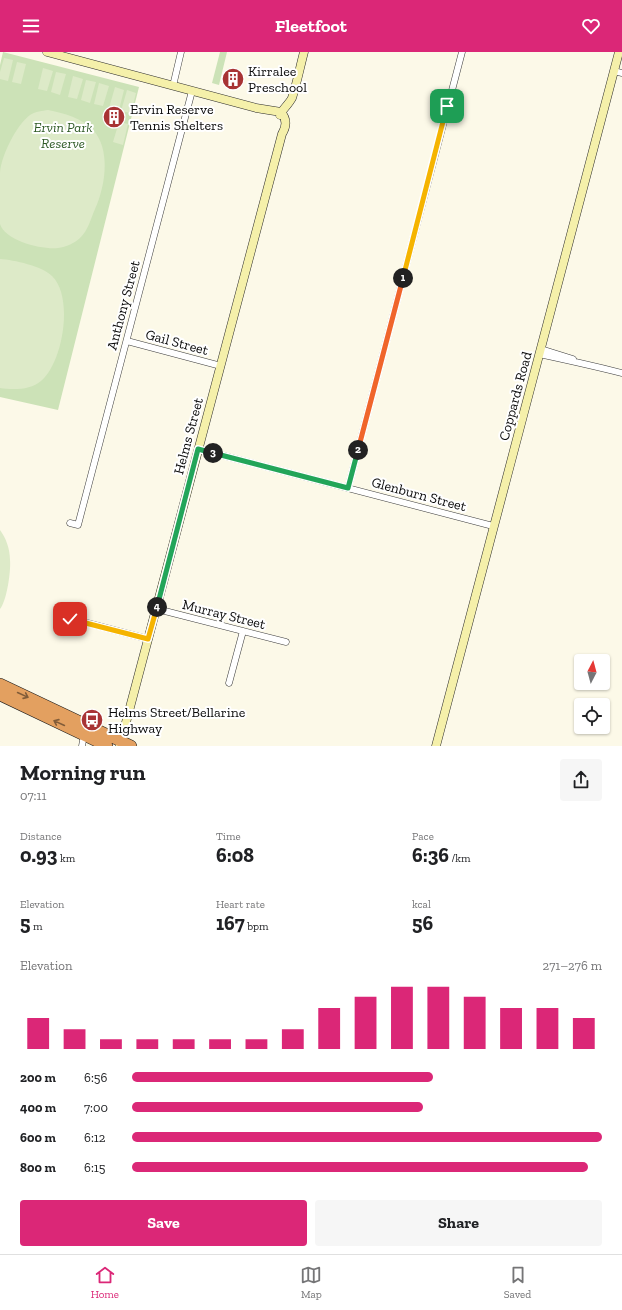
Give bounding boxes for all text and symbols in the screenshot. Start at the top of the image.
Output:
icon: menu [20,15,42,37]
text: Fleetfoot [275,15,347,37]
icon: heart [580,15,602,37]
place label: Kirralee Preschool [248,63,307,96]
building icon: Kirralee Preschool [220,66,246,92]
pin [430,89,464,123]
icon: arrive [436,95,458,117]
place label: Ervin Reserve Tennis Shelters [130,101,223,134]
building icon: Ervin Reserve Tennis Shelters [101,104,127,130]
park label: Ervin Park Reserve [34,119,92,152]
street label: Anthony Street [103,258,144,352]
pin: 1 [393,268,413,288]
text: 1 [401,271,405,284]
street label: Gail Street [144,326,211,359]
street label: Coppards Road [495,350,536,442]
street label: Helms Street [170,395,207,476]
pin: 2 [348,440,368,460]
pin: 3 [203,443,223,463]
text: 2 [355,443,361,456]
text: 3 [210,446,216,459]
street label: Glenburn Street [370,474,469,515]
street label: Murray Street [181,596,268,633]
pin: 4 [147,597,167,617]
text: 4 [154,600,160,613]
pin [53,602,87,636]
icon: check [59,608,81,630]
north arrow [574,654,610,690]
map controls [574,654,610,734]
one-way arrow [16,692,28,699]
button: locate [574,698,610,734]
place label: Helms Street/Bellarine Highway [108,704,246,737]
bus stop icon: Helms Street/Bellarine Highway [79,707,105,733]
one-way arrow [54,719,66,726]
text: Morning run [20,759,146,786]
button: share [560,759,602,801]
text: 07:11 [20,788,47,803]
text: Distance [20,830,62,843]
text: Time [216,830,241,843]
text: Pace [412,830,434,843]
text: 0.93 [20,843,57,867]
text: 6:08 [216,843,254,867]
text: 6:36 [412,843,449,867]
text: km [57,852,75,865]
text: /km [449,852,471,865]
text: Elevation [20,898,64,911]
text: Heart rate [216,898,265,911]
text: kcal [412,898,431,911]
text: 5 [20,911,30,935]
text: 167 [216,911,245,935]
text: 56 [412,911,433,935]
text: m [30,920,42,933]
text: bpm [245,920,269,933]
text: Elevation [20,958,72,973]
text: 271–276 m [543,958,602,973]
text: 200 m [20,1070,56,1085]
text: 6:56 [84,1070,107,1085]
text: 400 m [20,1100,56,1115]
text: 7:00 [84,1100,108,1115]
text: 600 m [20,1130,56,1145]
text: 6:12 [84,1130,106,1145]
text: 800 m [20,1160,56,1175]
text: 6:15 [84,1160,105,1175]
button: Save [20,1200,307,1246]
button: Share [315,1200,602,1246]
tab: Home [91,1264,119,1301]
tab: Map [300,1264,322,1301]
tab: Saved [504,1264,531,1301]

